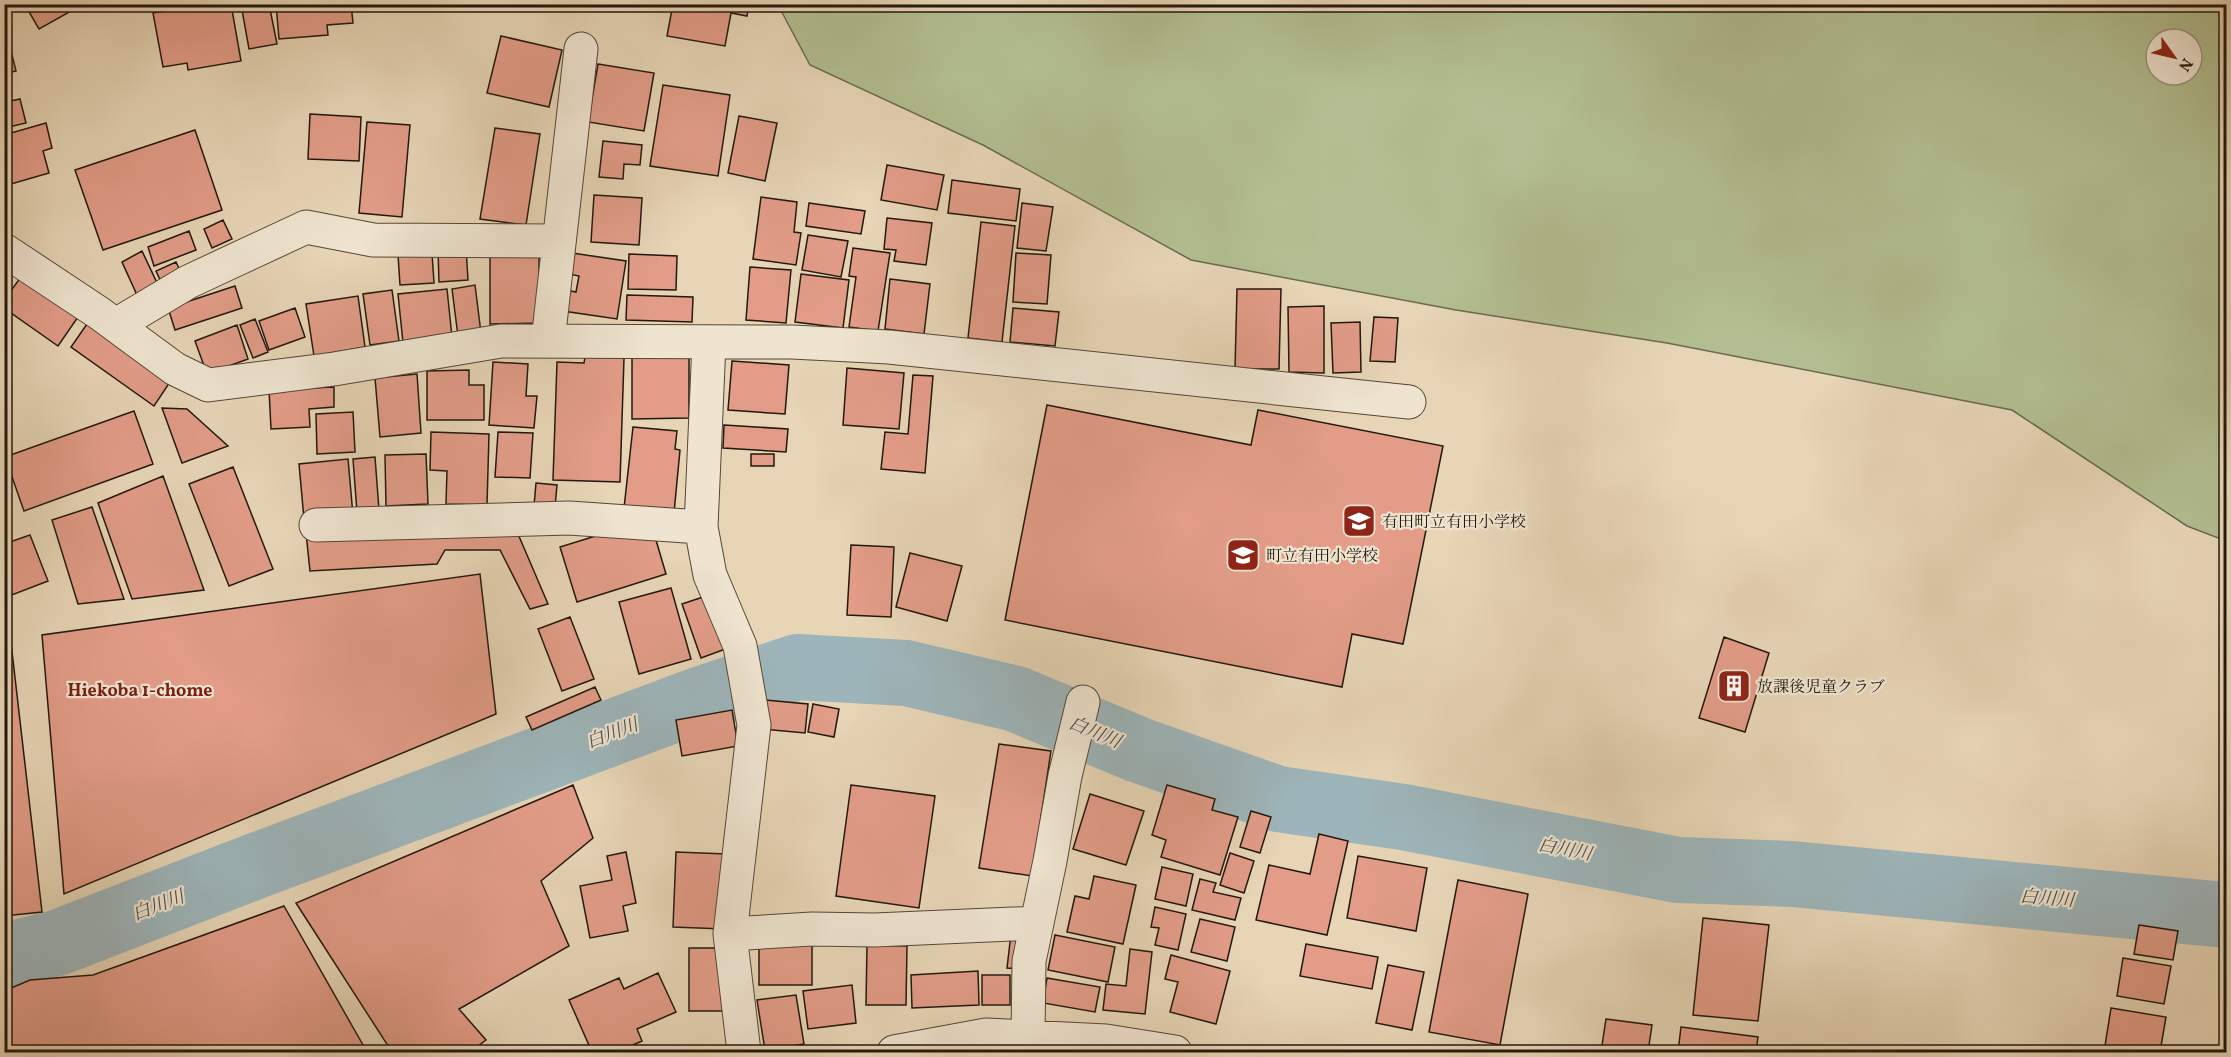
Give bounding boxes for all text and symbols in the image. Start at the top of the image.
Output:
north arrow [2144,27,2204,87]
text: N [2172,53,2197,76]
school or university icon: 有田町立有田小学校 [1341,503,1377,539]
place label: 有田町立有田小学校 [1382,512,1526,534]
school or university icon: 町立有田小学校 [1225,537,1261,573]
place label: 町立有田小学校 [1266,546,1378,568]
building icon: 放課後児童クラブ [1716,668,1752,704]
place label: 放課後児童クラブ [1757,677,1885,699]
district label: Hiekoba 1-chome [67,679,213,704]
water label: 白川川 [1065,711,1126,756]
water label: 白川川 [583,712,644,756]
water label: 白川川 [1536,833,1596,868]
water label: 白川川 [129,884,190,928]
water label: 白川川 [2019,885,2077,914]

